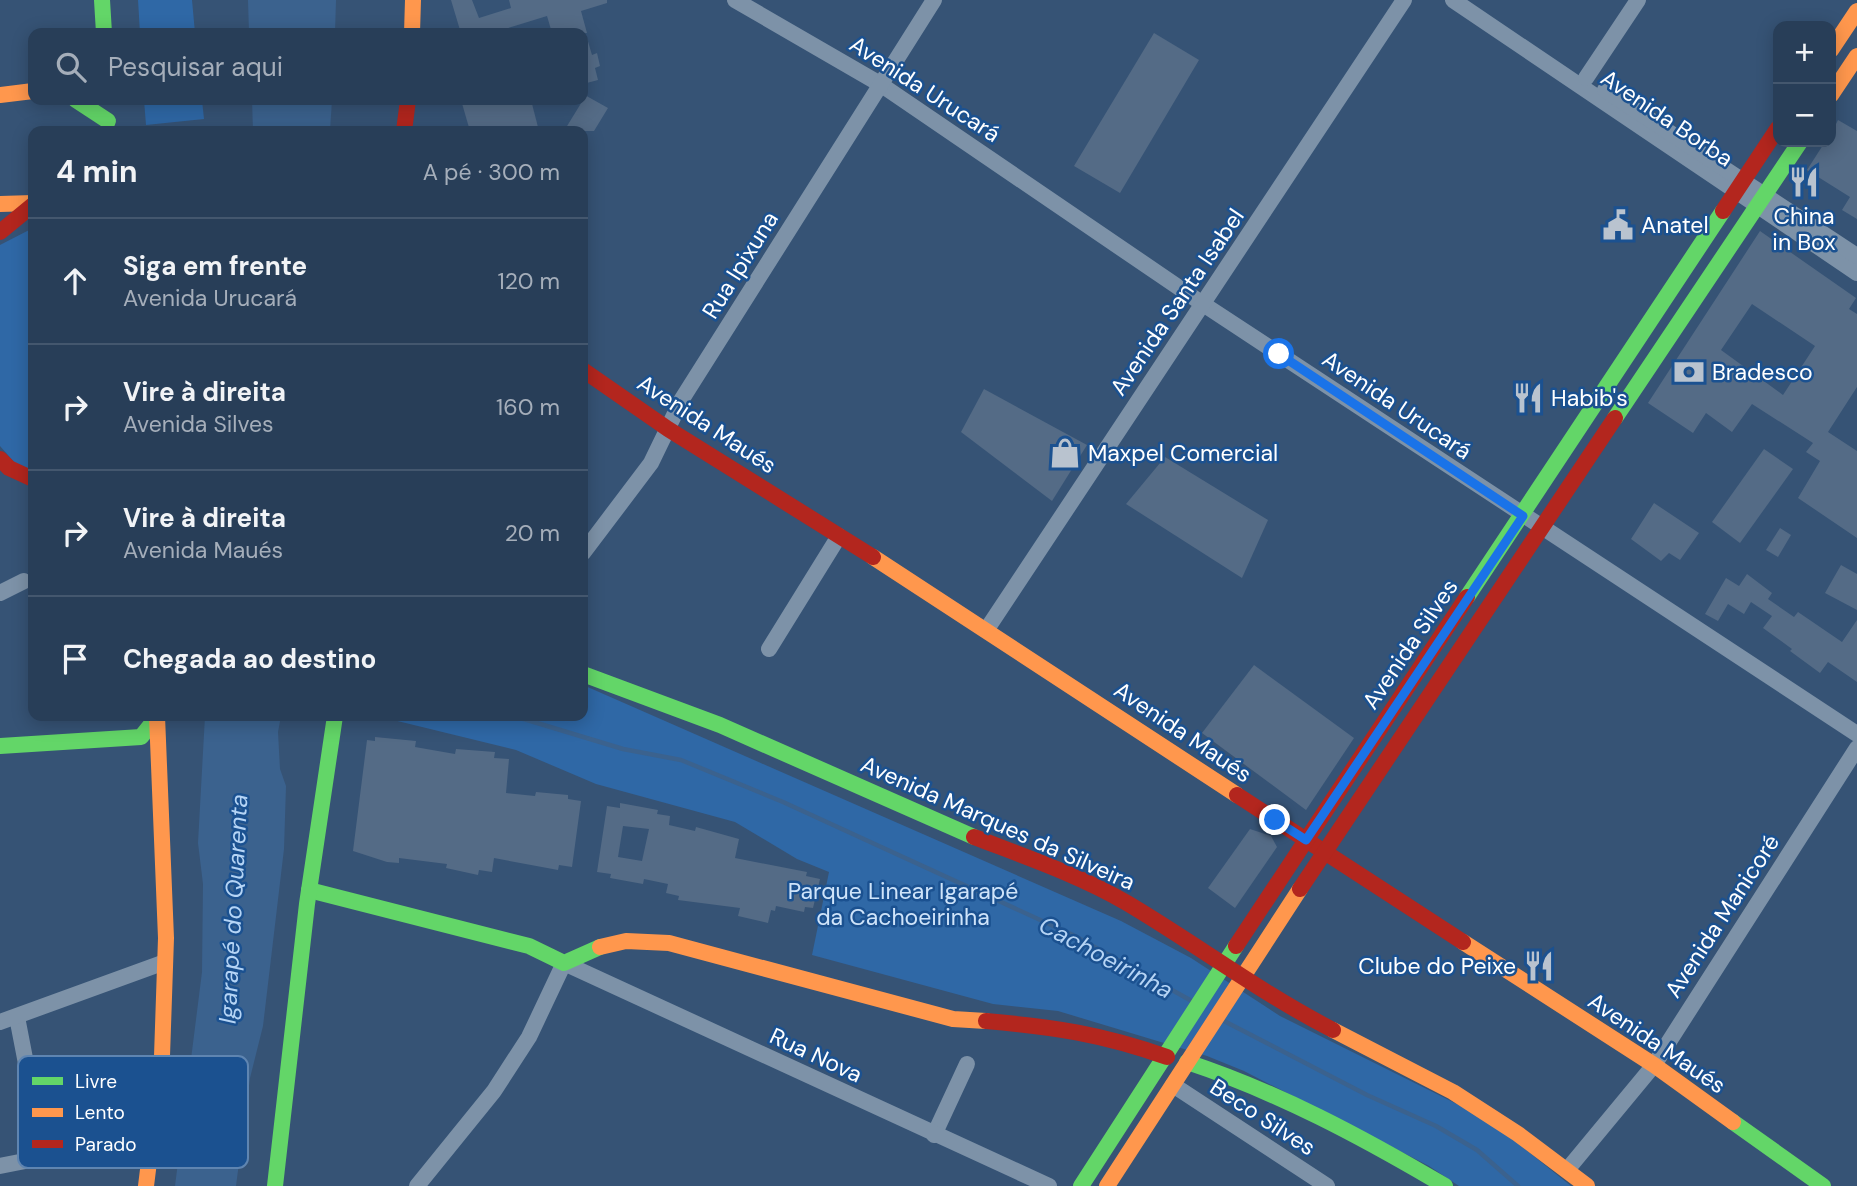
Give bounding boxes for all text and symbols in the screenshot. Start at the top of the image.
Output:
map controls [1773,21,1836,147]
button: + [1773,21,1836,84]
search box [28,28,588,105]
street label: Avenida Urucará [844,29,1006,149]
icon: search [52,48,90,86]
text: Pesquisar aqui [108,50,283,84]
street label: Avenida Borba [1595,63,1739,173]
button: − [1773,84,1836,147]
text: 4 min [56,152,138,191]
text: A pé · 300 m [423,157,560,187]
restaurant icon: China in Box [1787,165,1821,199]
place label: China in Box [1772,201,1836,257]
street label: Avenida Santa Isabel [1103,203,1251,401]
street label: Rua Ipixuna [695,206,785,324]
public building icon: Anatel [1601,208,1635,242]
place label: Anatel [1641,210,1709,240]
text: Siga em frente [123,249,307,283]
icon: ahead [56,262,94,300]
text: 120 m [497,266,560,296]
text: Avenida Urucará [123,283,297,313]
route start [1263,338,1294,369]
street label: Avenida Urucará [1317,344,1477,466]
bank icon: Bradesco [1672,355,1706,389]
place label: Bradesco [1712,357,1813,387]
street label: Avenida Maués [632,368,782,480]
text: Vire à direita [123,375,286,409]
restaurant icon: Habib's [1511,381,1545,415]
place label: Habib's [1551,383,1628,413]
icon: right [56,388,94,426]
text: 160 m [496,392,560,422]
text: Avenida Silves [123,409,274,439]
shop icon: Maxpel Comercial [1048,436,1082,470]
place label: Maxpel Comercial [1088,438,1278,468]
text: Vire à direita [123,501,286,535]
icon: right [56,514,94,552]
text: 20 m [505,518,560,548]
text: Avenida Maués [123,535,283,565]
street label: Avenida Silves [1355,573,1465,715]
icon: arrive [56,640,94,678]
text: Chegada ao destino [123,642,376,676]
street label: Avenida Maués [1108,675,1258,789]
street label: Avenida Marques da Silveira [856,749,1140,897]
water label: Igarapé do Quarenta [212,793,254,1025]
route end [1259,804,1290,835]
street label: Avenida Manicoré [1658,829,1786,1003]
park label: Parque Linear Igarapé da Cachoeirinha [788,876,1018,932]
water label: Cachoeirinha [1034,909,1178,1005]
restaurant icon: Clube do Peixe [1522,949,1556,983]
place label: Clube do Peixe [1358,951,1516,981]
street label: Avenida Maués [1582,986,1732,1100]
street label: Rua Nova [765,1021,867,1089]
legend [18,1056,248,1168]
text: Livre [75,1069,117,1094]
street label: Beco Silves [1205,1072,1321,1162]
text: Lento [75,1100,125,1125]
text: Parado [75,1132,136,1157]

